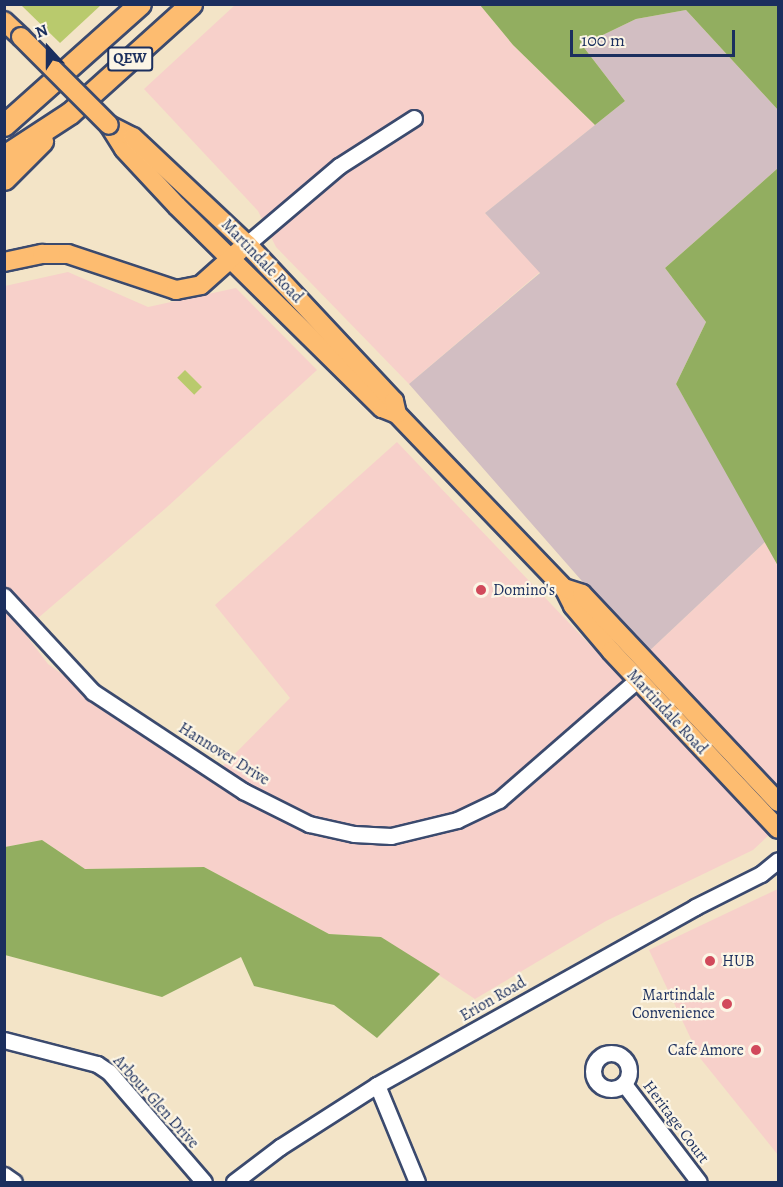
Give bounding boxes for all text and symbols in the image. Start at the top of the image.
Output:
north arrow [18,18,78,78]
scale bar [573,18,738,56]
text: N [32,19,51,44]
text: 100 m [581,28,625,52]
road number: QEW [106,47,154,71]
street label: Martindale Road [217,215,307,307]
place label: Domino's [493,580,555,600]
marker: Domino's [474,583,488,597]
street label: Martindale Road [623,666,711,758]
street label: Hannover Drive [175,718,273,790]
place label: HUB [722,951,755,971]
marker: HUB [703,954,717,968]
street label: Erion Road [457,972,529,1026]
place label: Martindale Convenience [632,985,715,1023]
marker: Martindale Convenience [720,997,734,1011]
place label: Cafe Amore [668,1040,744,1060]
marker: Cafe Amore [749,1043,763,1057]
street label: Arbour Glen Drive [109,1051,203,1153]
street label: Heritage Court [639,1077,713,1167]

